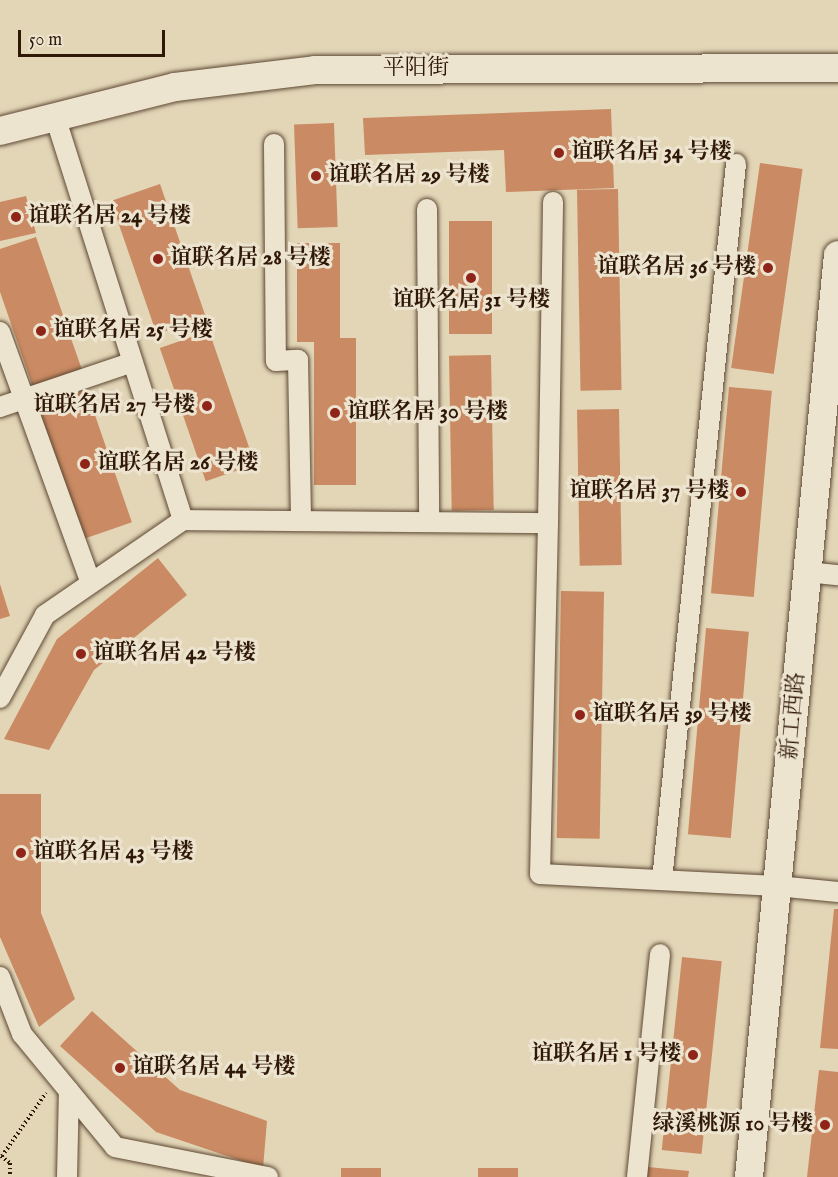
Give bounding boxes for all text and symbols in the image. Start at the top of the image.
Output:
scale bar [21,18,168,56]
text: 50 m [29,29,62,52]
street label: 平阳街 [383,56,449,82]
place label: 谊联名居 34 号楼 [571,140,732,166]
marker: 谊联名居 34 号楼 [552,146,566,160]
place label: 谊联名居 29 号楼 [328,163,490,189]
marker: 谊联名居 29 号楼 [309,169,323,183]
place label: 谊联名居 24 号楼 [28,204,191,230]
marker: 谊联名居 24 号楼 [9,210,23,224]
place label: 谊联名居 28 号楼 [170,246,331,272]
marker: 谊联名居 28 号楼 [151,252,165,266]
place label: 谊联名居 36 号楼 [597,255,756,281]
marker: 谊联名居 36 号楼 [761,261,775,275]
marker: 谊联名居 31 号楼 [464,271,478,285]
place label: 谊联名居 31 号楼 [392,288,550,314]
place label: 谊联名居 25 号楼 [53,318,213,344]
marker: 谊联名居 25 号楼 [34,324,48,338]
place label: 谊联名居 27 号楼 [33,393,195,419]
marker: 谊联名居 27 号楼 [200,399,214,413]
place label: 谊联名居 30 号楼 [347,400,508,426]
marker: 谊联名居 30 号楼 [328,406,342,420]
place label: 谊联名居 26 号楼 [97,451,258,477]
marker: 谊联名居 26 号楼 [78,457,92,471]
place label: 谊联名居 37 号楼 [569,479,729,505]
marker: 谊联名居 37 号楼 [734,485,748,499]
place label: 谊联名居 42 号楼 [93,641,256,667]
marker: 谊联名居 42 号楼 [74,647,88,661]
street label: 新工西路 [777,671,811,761]
place label: 谊联名居 39 号楼 [592,702,751,728]
marker: 谊联名居 39 号楼 [573,708,587,722]
place label: 谊联名居 43 号楼 [33,840,194,866]
marker: 谊联名居 43 号楼 [14,846,28,860]
place label: 谊联名居 1 号楼 [531,1042,681,1068]
marker: 谊联名居 1 号楼 [686,1048,700,1062]
place label: 谊联名居 44 号楼 [132,1055,295,1081]
marker: 谊联名居 44 号楼 [113,1061,127,1075]
place label: 绿溪桃源 10 号楼 [653,1112,813,1138]
marker: 绿溪桃源 10 号楼 [818,1118,832,1132]

